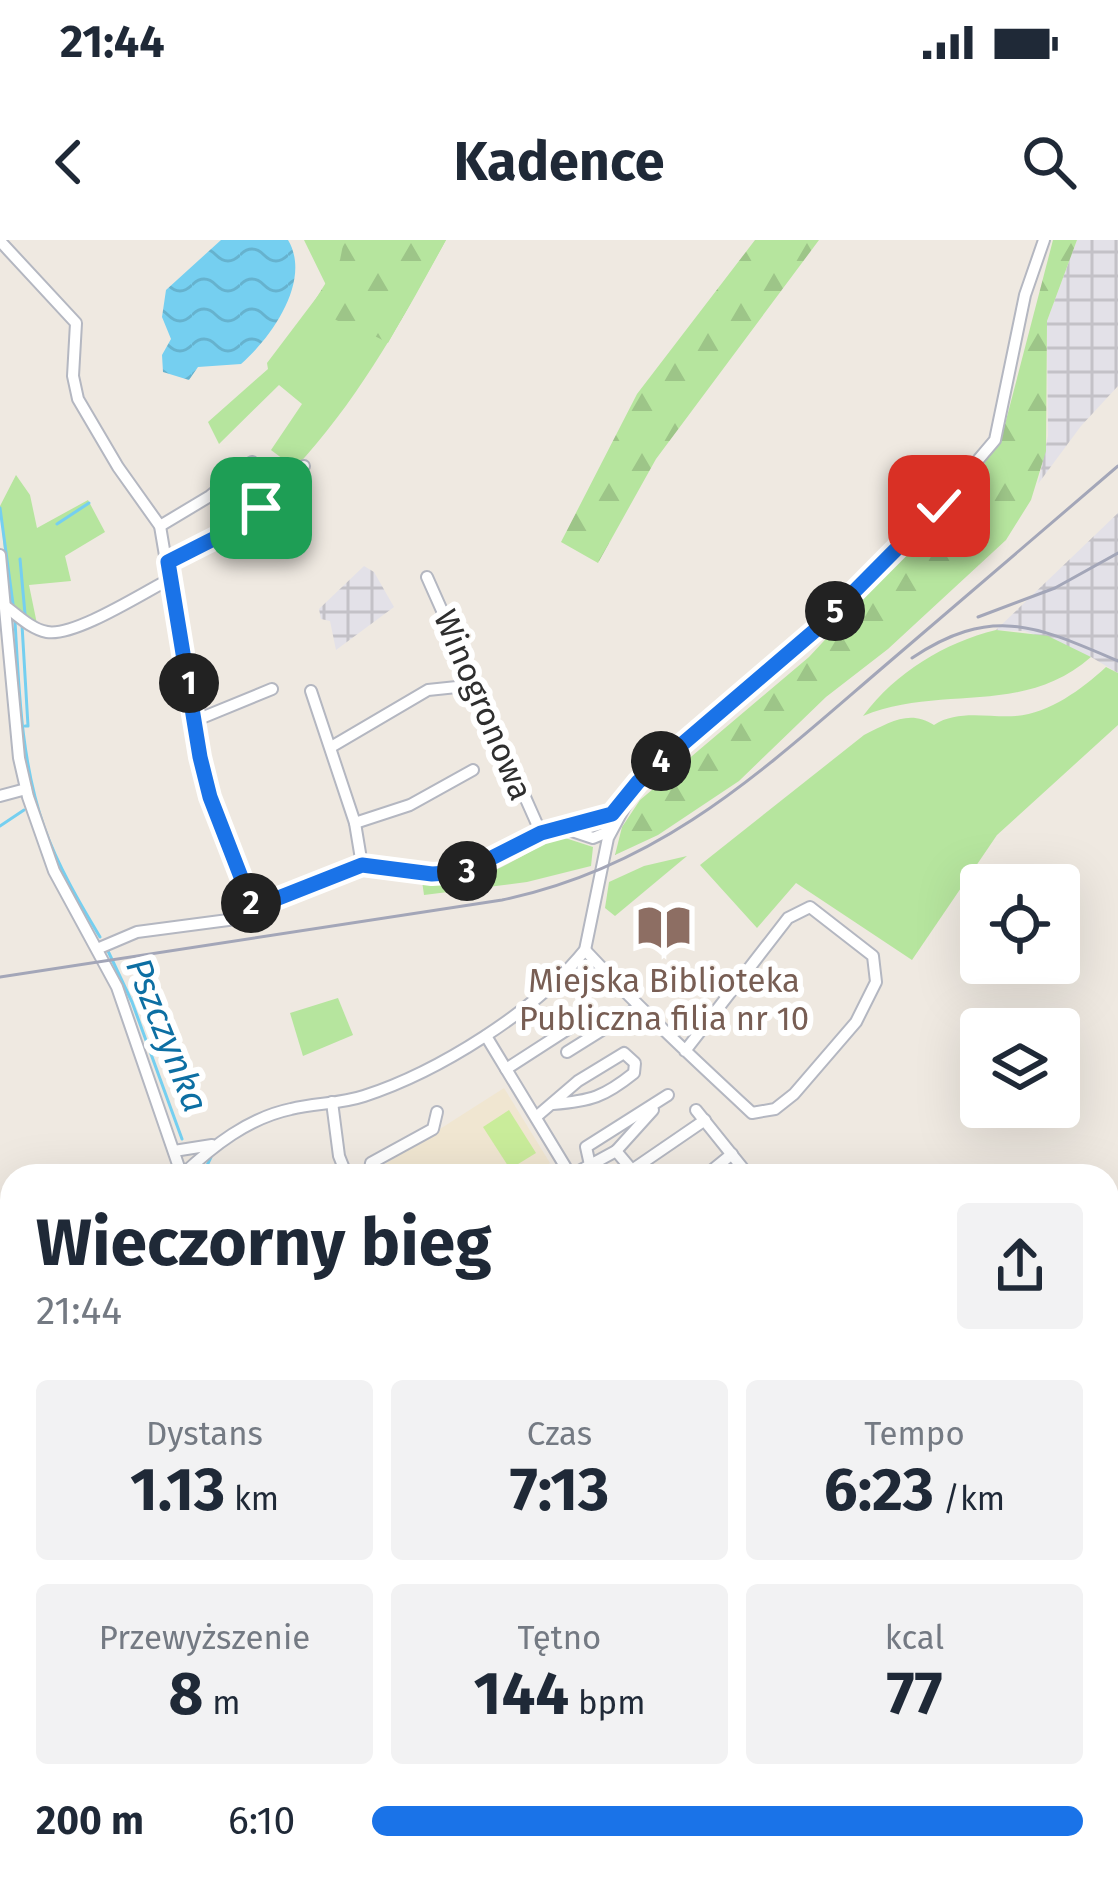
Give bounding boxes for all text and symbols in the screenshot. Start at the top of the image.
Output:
text: 21:44 [60,15,165,69]
icon: back [36,129,102,195]
icon: search [1016,129,1082,195]
text: Kadence [453,130,665,194]
pin [888,455,990,557]
pin [210,457,312,559]
icon: check [906,473,972,539]
icon: arrive [228,475,294,541]
pin: 5 [805,581,865,641]
text: 5 [826,591,844,631]
street label: Winogronowa [425,604,541,806]
pin: 1 [159,653,219,713]
text: 1 [181,663,197,703]
pin: 4 [631,731,691,791]
text: 4 [652,741,670,781]
pin: 3 [437,841,497,901]
text: 3 [458,851,476,891]
map controls [960,864,1080,1128]
button: locate [960,864,1080,984]
pin: 2 [221,873,281,933]
text: 2 [242,883,260,923]
library icon: Miejska Biblioteka Publiczna filia nr 10 [635,898,693,956]
water label: Pszczynka [116,951,218,1119]
place label: Miejska Biblioteka Publiczna filia nr 10 [519,961,809,1039]
button: layers [960,1008,1080,1128]
text: Wieczorny bieg [36,1203,492,1282]
button: share [957,1203,1083,1329]
text: 21:44 [36,1288,122,1334]
text: Dystans [146,1414,263,1454]
text: Czas [527,1414,592,1454]
text: Tempo [864,1414,965,1454]
text: 1.13 [130,1454,225,1526]
text: 7:13 [510,1454,609,1526]
text: 6:23 [824,1454,934,1526]
text: km [225,1479,279,1519]
text: /km [934,1479,1005,1519]
text: Przewyższenie [99,1618,310,1658]
text: Tętno [518,1618,601,1658]
text: kcal [885,1618,944,1658]
text: 8 [169,1658,203,1730]
text: 144 [474,1658,569,1730]
text: 77 [886,1658,943,1730]
text: m [203,1683,240,1723]
text: bpm [569,1683,645,1723]
text: 200 m [36,1798,144,1844]
text: 6:10 [228,1798,295,1844]

